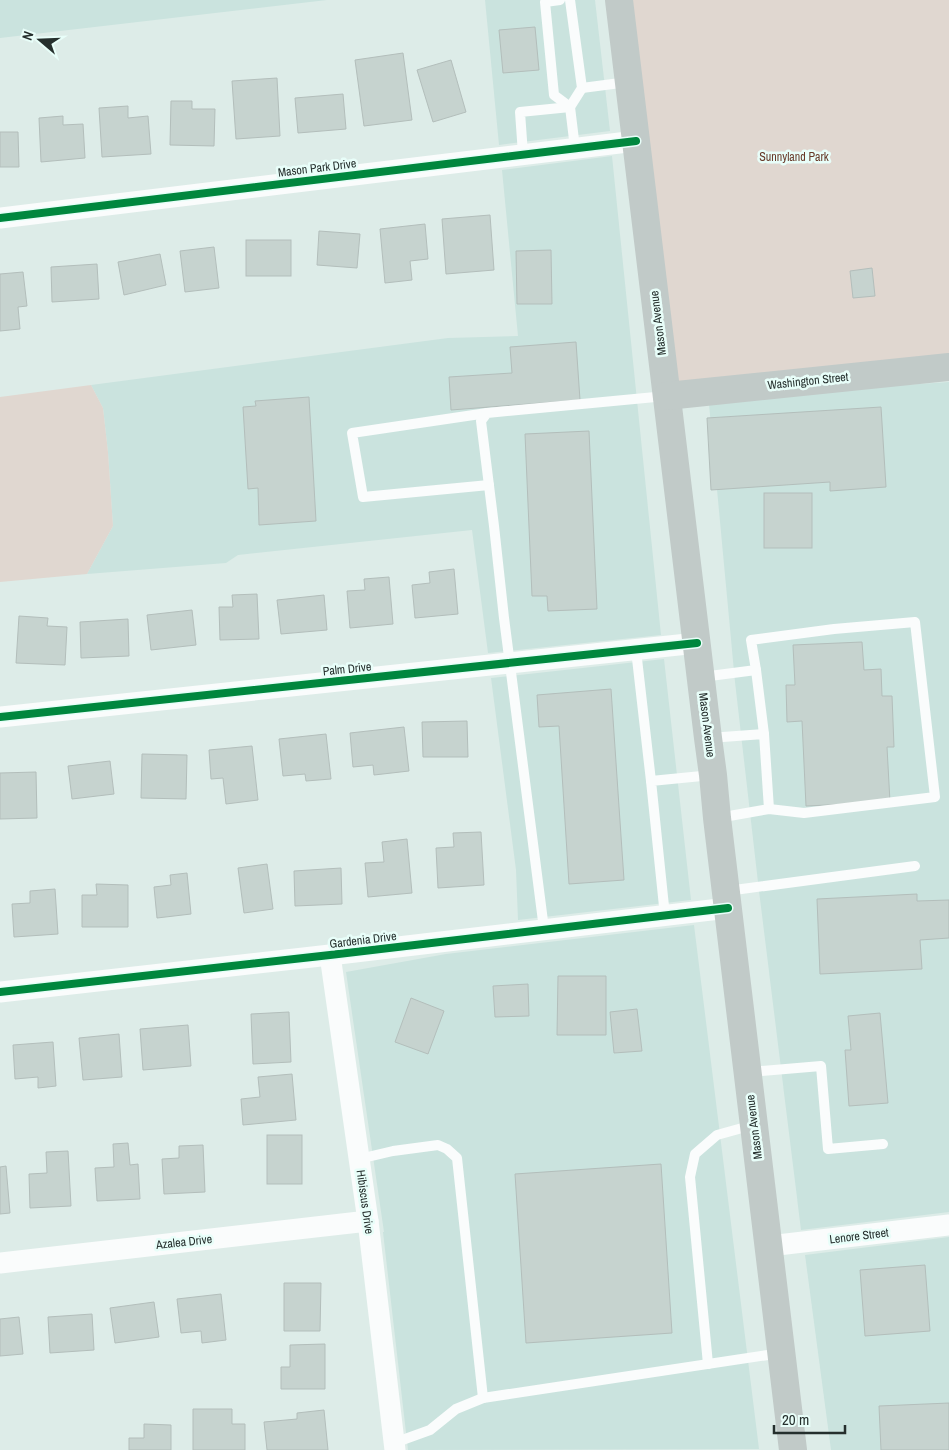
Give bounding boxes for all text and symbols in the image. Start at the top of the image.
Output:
north arrow [15,15,65,65]
text: N [18,29,38,43]
park label: Sunnyland Park [759,149,829,165]
street label: Mason Park Drive [277,155,357,181]
street label: Mason Avenue [646,290,670,356]
street label: Washington Street [767,369,849,393]
street label: Palm Drive [322,659,372,679]
street label: Mason Avenue [695,692,719,758]
street label: Gardenia Drive [329,928,397,952]
street label: Mason Avenue [742,1094,766,1160]
street label: Hibiscus Drive [353,1169,377,1235]
street label: Lenore Street [828,1224,890,1248]
street label: Azalea Drive [154,1231,213,1253]
scale bar [774,1402,845,1434]
text: 20 m [782,1409,809,1430]

